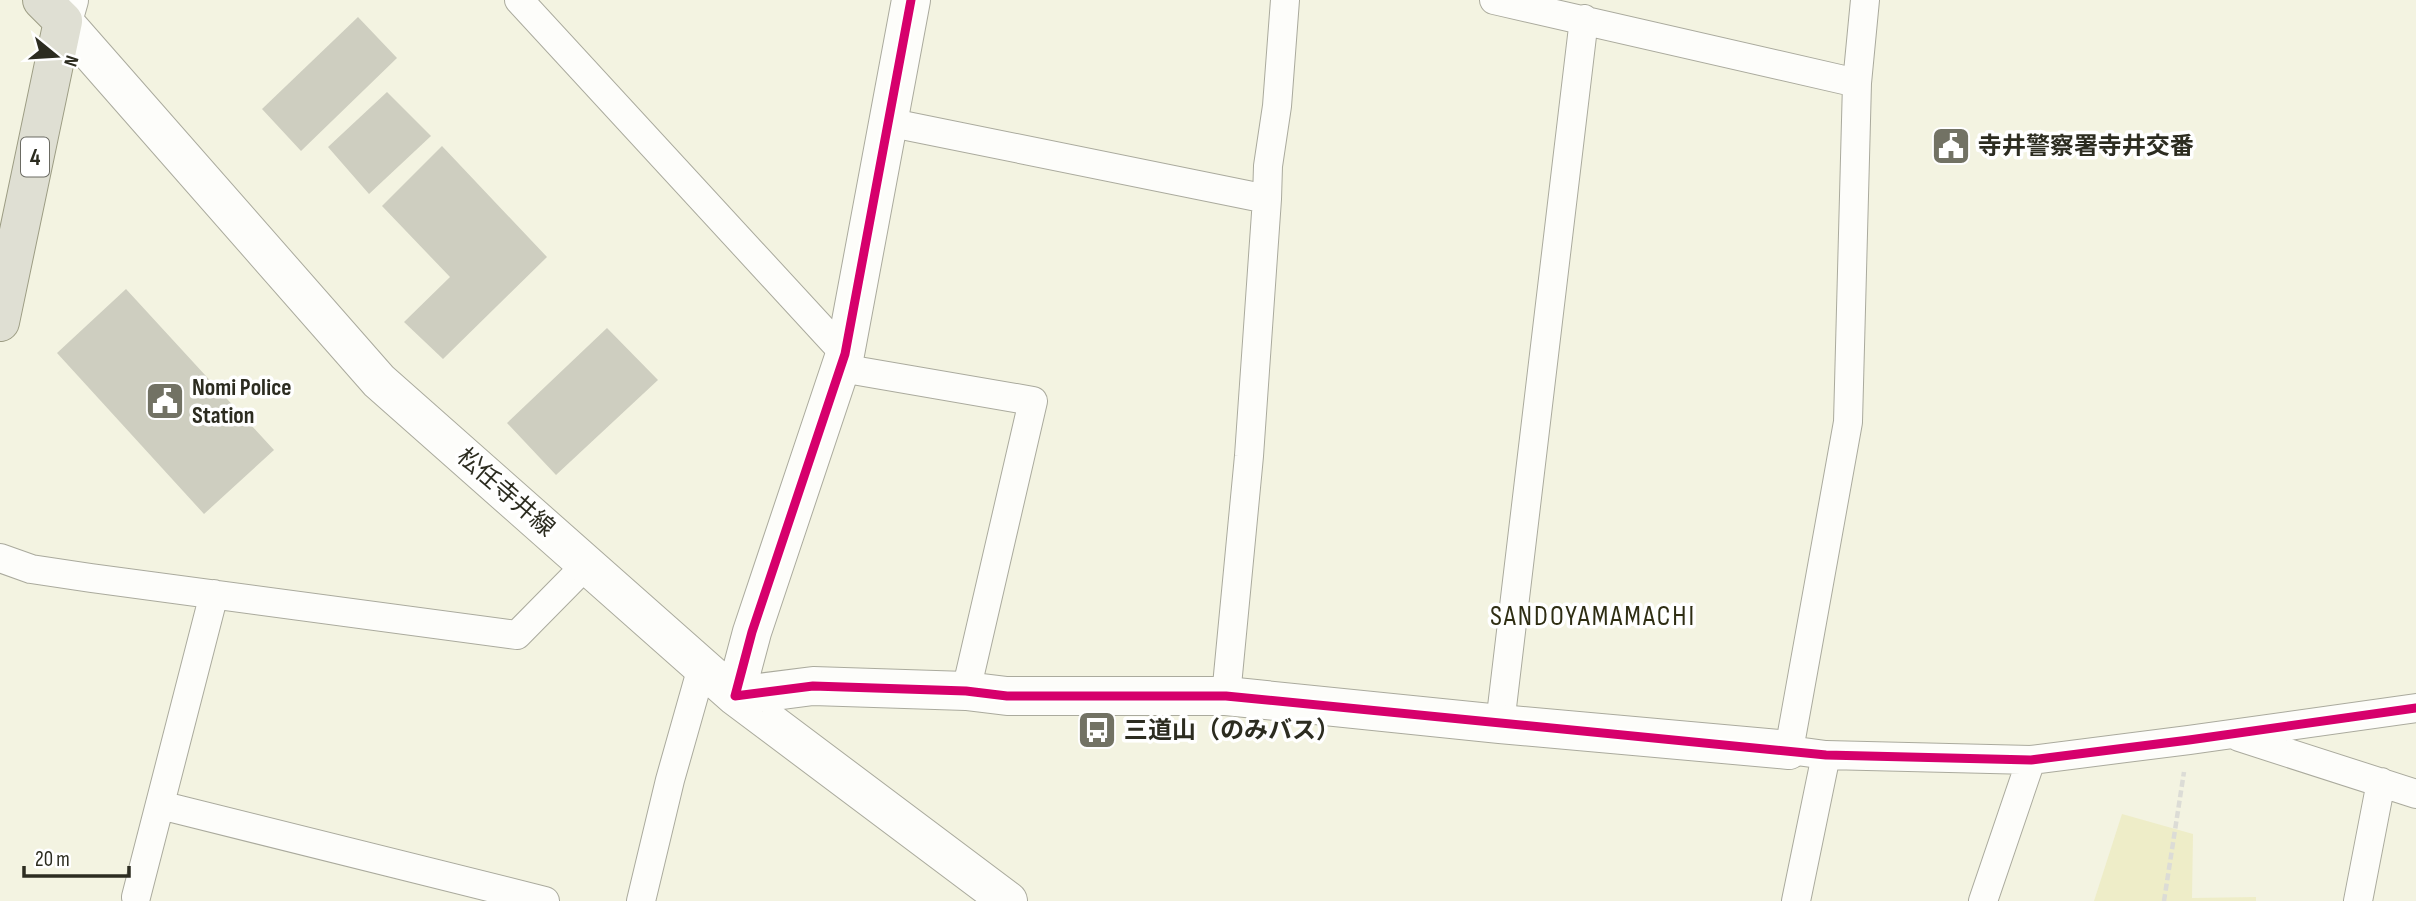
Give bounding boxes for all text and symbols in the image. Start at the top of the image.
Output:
north arrow [21,21,91,91]
text: N [58,52,83,69]
public building icon: 寺井警察署寺井交番 [1930,125,1972,167]
place label: 寺井警察署寺井交番 [1978,132,2194,161]
road number: 4 [21,138,49,176]
place label: Nomi Police Station [192,373,292,430]
public building icon: Nomi Police Station [144,380,186,422]
street label: 松任寺井線 [451,442,560,543]
district label: SANDOYAMAMACHI [1490,600,1696,633]
bus stop icon: 三道山（のみバス） [1076,709,1118,751]
place label: 三道山（のみバス） [1124,716,1340,745]
scale bar [24,834,130,878]
text: 20 m [35,847,70,872]

